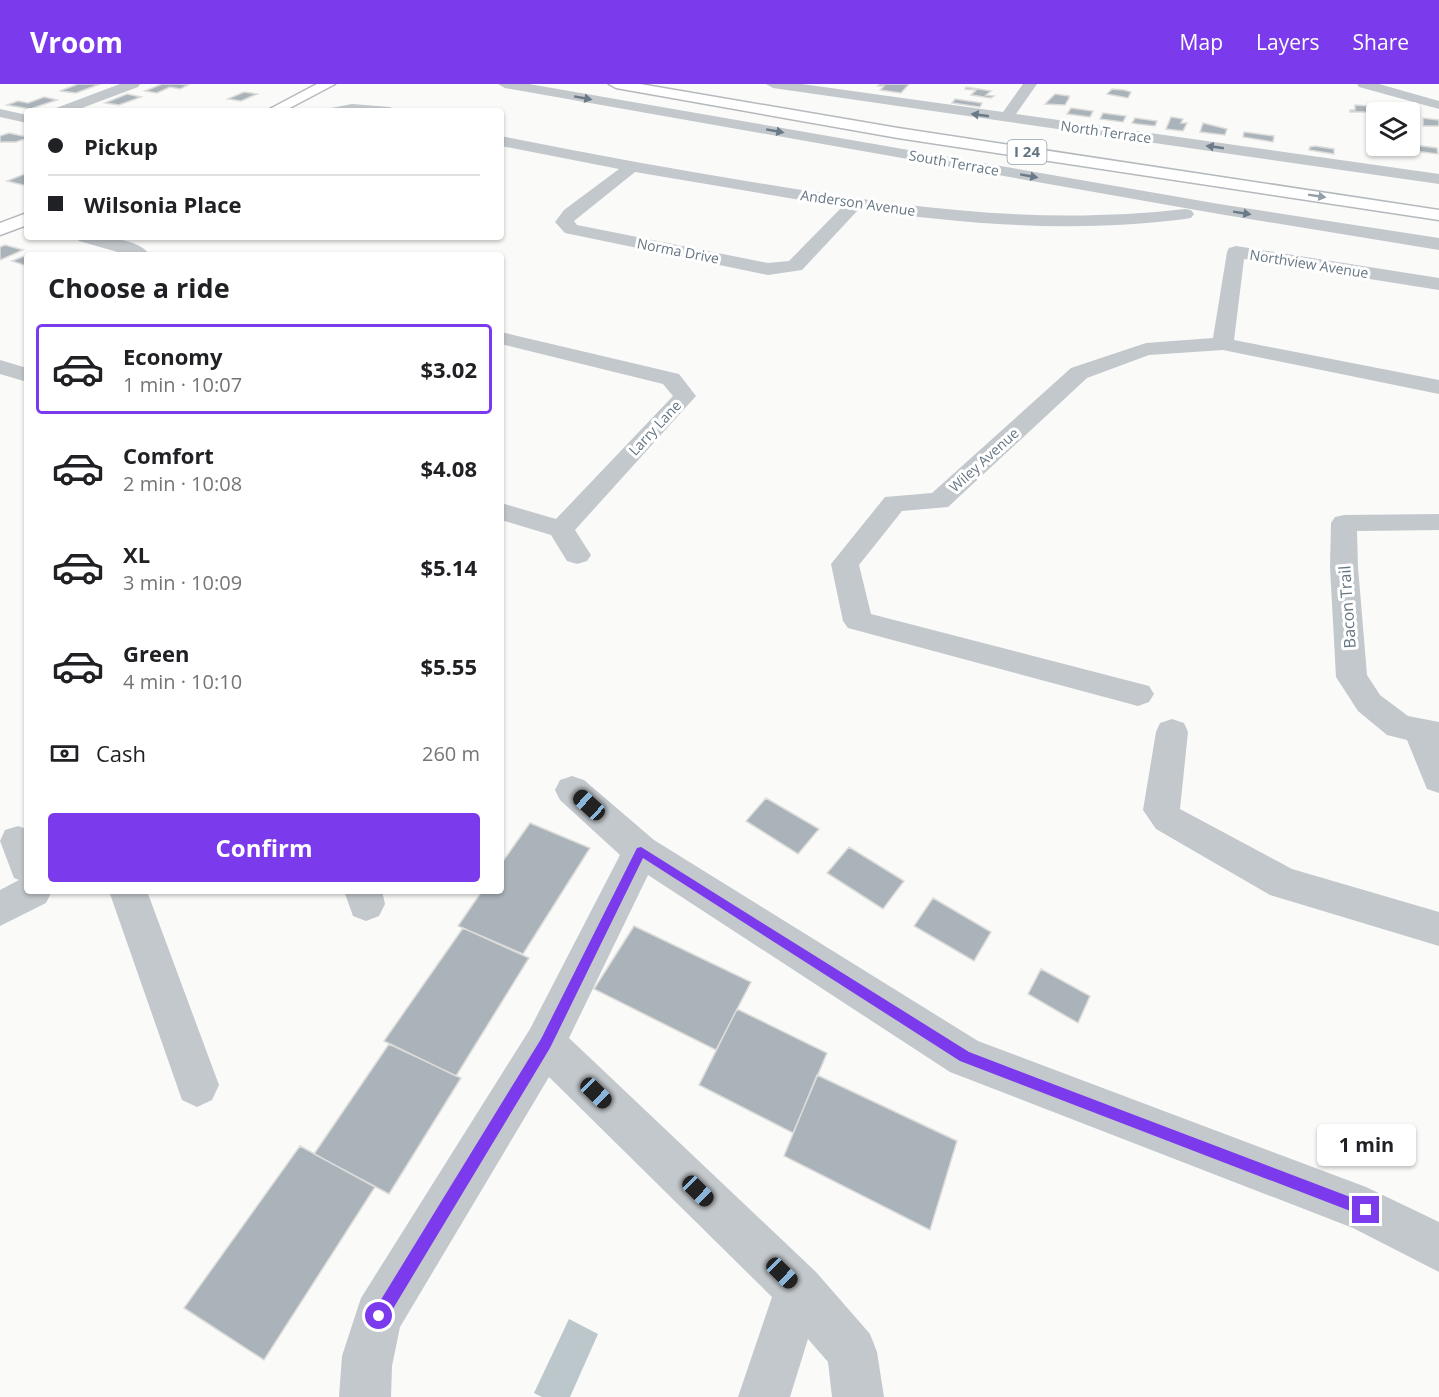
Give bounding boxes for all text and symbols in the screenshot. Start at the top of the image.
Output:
text: Vroom [30,23,123,61]
text: Map [1180,28,1223,56]
text: Layers [1256,28,1320,56]
text: Share [1353,28,1409,56]
one-way arrow [574,94,593,103]
map controls [1366,102,1420,156]
button: layers [1366,102,1420,156]
one-way arrow [970,110,989,119]
street label: North Terrace [1060,116,1153,147]
one-way arrow [766,127,785,136]
text: Pickup [84,131,158,161]
road number: I 24 [1008,140,1046,164]
one-way arrow [1205,143,1224,152]
street label: South Terrace [907,145,1001,180]
one-way arrow [1020,172,1039,181]
street label: Anderson Avenue [799,185,917,220]
text: Wilsonia Place [84,189,242,219]
one-way arrow [1307,192,1326,201]
one-way arrow [1233,208,1252,217]
street label: Norma Drive [635,233,721,268]
street label: Northview Avenue [1248,245,1370,282]
text: Choose a ride [48,269,230,306]
text: Economy [123,341,222,371]
icon: car [51,342,105,396]
text: $3.02 [420,354,477,384]
text: 1 min · 10:07 [123,371,242,398]
street label: Larry Lane [624,396,685,459]
street label: Wiley Avenue [945,423,1023,496]
text: Comfort [123,440,214,470]
icon: car [51,441,105,495]
text: $4.08 [420,453,477,483]
text: 2 min · 10:08 [123,470,242,497]
text: XL [123,539,150,569]
icon: car [51,540,105,594]
text: $5.14 [420,552,477,582]
street label: Bacon Trail [1333,565,1361,649]
text: 3 min · 10:09 [123,569,242,596]
text: Green [123,638,189,668]
icon: car [51,639,105,693]
text: $5.55 [420,651,477,681]
text: 4 min · 10:10 [123,668,242,695]
icon: cash [48,737,81,770]
text: Cash [96,738,146,768]
text: 260 m [422,740,480,767]
car [570,786,608,824]
button: Confirm [48,813,480,882]
car [577,1074,615,1112]
callout: 1 min [1316,1123,1416,1165]
text: 1 min [1339,1131,1394,1158]
car [679,1172,717,1210]
route end [1352,1196,1379,1223]
car [763,1254,801,1292]
route start [365,1302,392,1329]

